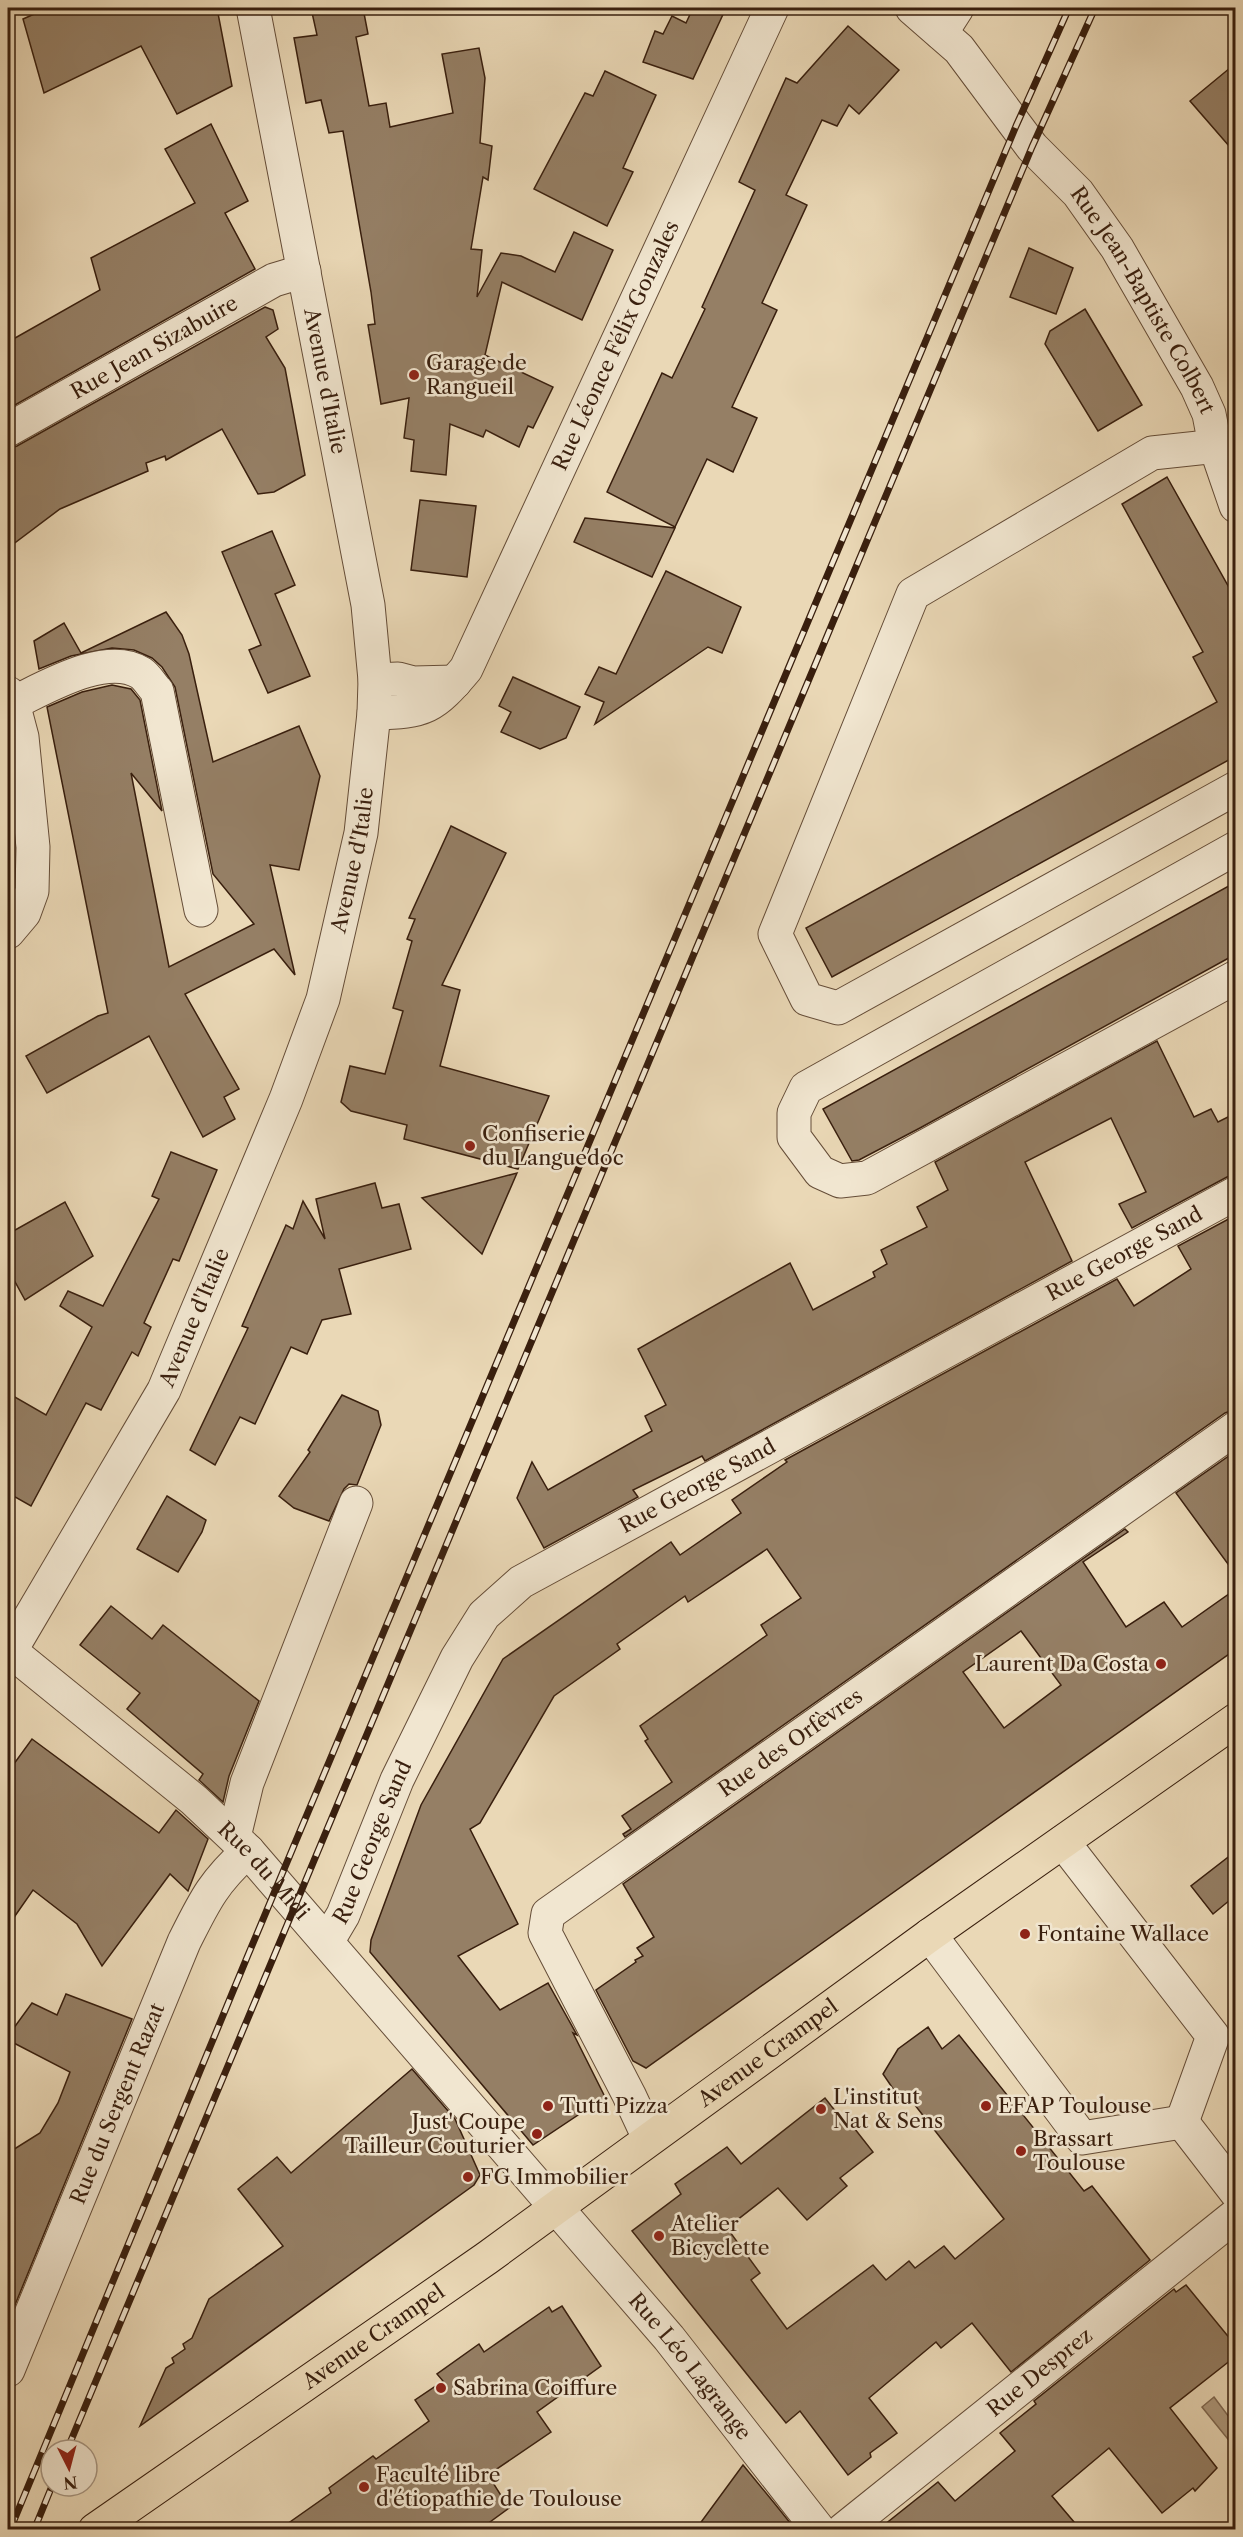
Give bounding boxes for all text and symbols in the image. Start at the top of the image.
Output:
street label: Rue Jean-Baptiste Colbert [1065,181,1220,418]
street label: Rue Léonce Félix Gonzales [547,216,684,474]
street label: Rue Jean Sizabuire [66,290,242,404]
street label: Avenue d'Italie [299,305,352,456]
place label: Garage de Rangueil [426,350,527,399]
marker: Garage de Rangueil [407,368,421,382]
street label: Avenue d'Italie [325,786,378,936]
place label: Confiserie du Languedoc [482,1121,624,1170]
marker: Confiserie du Languedoc [463,1139,477,1153]
street label: Rue George Sand [1042,1201,1207,1306]
street label: Avenue d'Italie [153,1244,234,1391]
street label: Rue George Sand [615,1433,780,1538]
place label: Laurent Da Costa [975,1651,1150,1676]
marker: Laurent Da Costa [1154,1657,1168,1671]
street label: Rue des Orfèvres [713,1683,867,1802]
street label: Rue George Sand [328,1756,417,1928]
street label: Rue du Midi [213,1816,315,1925]
place label: Fontaine Wallace [1037,1921,1209,1946]
marker: Fontaine Wallace [1018,1927,1032,1941]
street label: Avenue Crampel [692,1993,843,2112]
street label: Rue du Sergent Razat [65,1999,170,2208]
place label: L'institut Nat & Sens [833,2084,943,2133]
place label: Tutti Pizza [560,2093,669,2118]
place label: EFAP Toulouse [998,2093,1151,2118]
marker: Tutti Pizza [541,2099,555,2113]
marker: EFAP Toulouse [979,2099,993,2113]
marker: L'institut Nat & Sens [814,2102,828,2116]
place label: Just' Coupe Tailleur Couturier [344,2109,525,2158]
place label: Brassart Toulouse [1033,2126,1125,2175]
marker: Just' Coupe Tailleur Couturier [530,2127,544,2141]
marker: Brassart Toulouse [1014,2144,1028,2158]
place label: FG Immobilier [480,2164,628,2189]
marker: FG Immobilier [461,2170,475,2184]
place label: Atelier Bicyclette [670,2211,769,2260]
marker: Atelier Bicyclette [652,2229,666,2243]
street label: Avenue Crampel [297,2279,449,2395]
street label: Rue Léo Lagrange [624,2288,757,2445]
street label: Rue Desprez [982,2322,1097,2422]
place label: Sabrina Coiffure [453,2375,617,2400]
marker: Sabrina Coiffure [434,2381,448,2395]
north arrow [39,2438,99,2498]
place label: Faculté libre d'étiopathie de Toulouse [376,2462,622,2511]
text: N [63,2472,79,2494]
marker: Faculté libre d'étiopathie de Toulouse [357,2480,371,2494]

